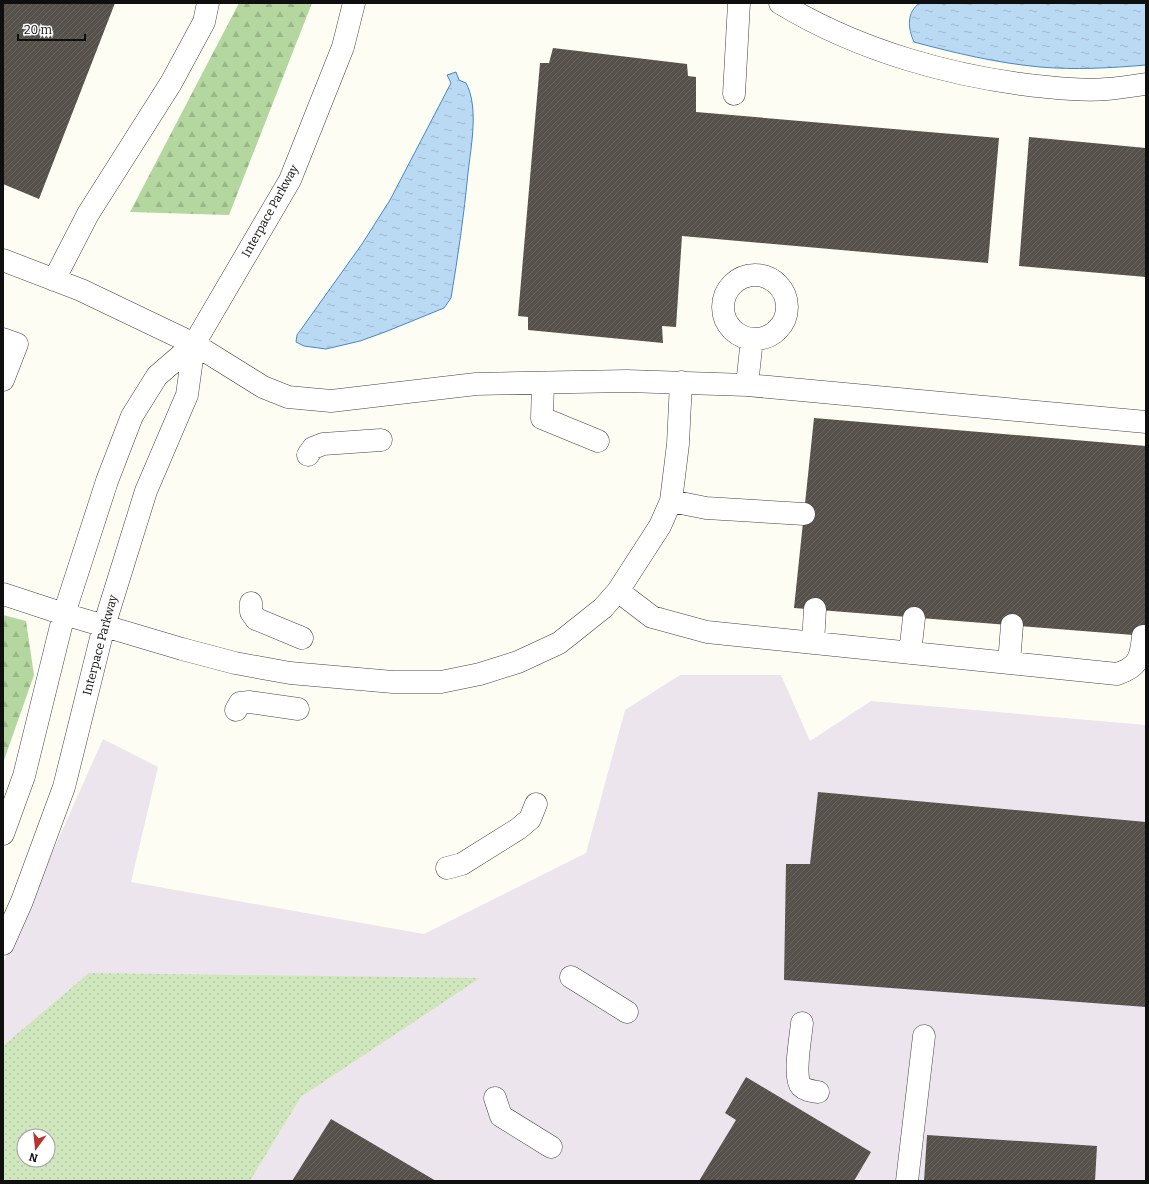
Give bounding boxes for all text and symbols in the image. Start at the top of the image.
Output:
scale bar [18,16,85,42]
text: 20 m [24,23,53,37]
street label: Interpace Parkway [239,162,301,260]
street label: Interpace Parkway [80,593,120,697]
north arrow [16,1128,56,1168]
text: N [27,1150,39,1165]

